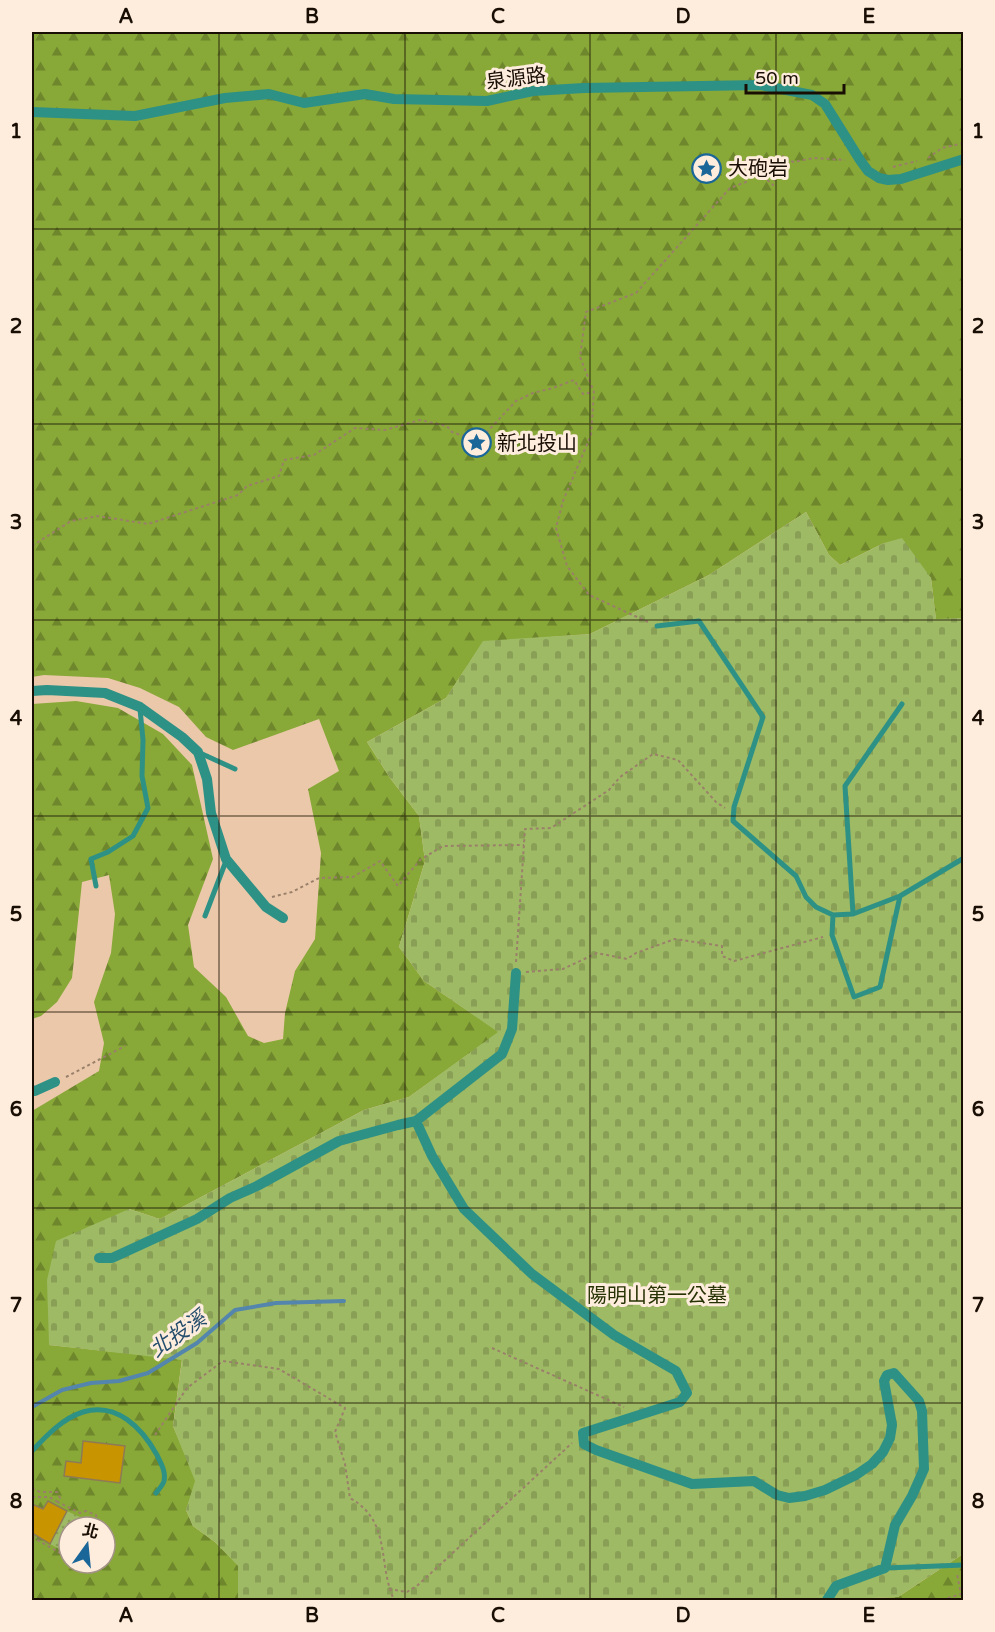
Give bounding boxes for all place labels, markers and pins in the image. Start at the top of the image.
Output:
place icon: 大砲岩 [691,152,723,184]
place label: 大砲岩 [728,157,788,181]
place icon: 新北投山 [460,427,492,459]
place label: 新北投山 [497,432,577,456]

